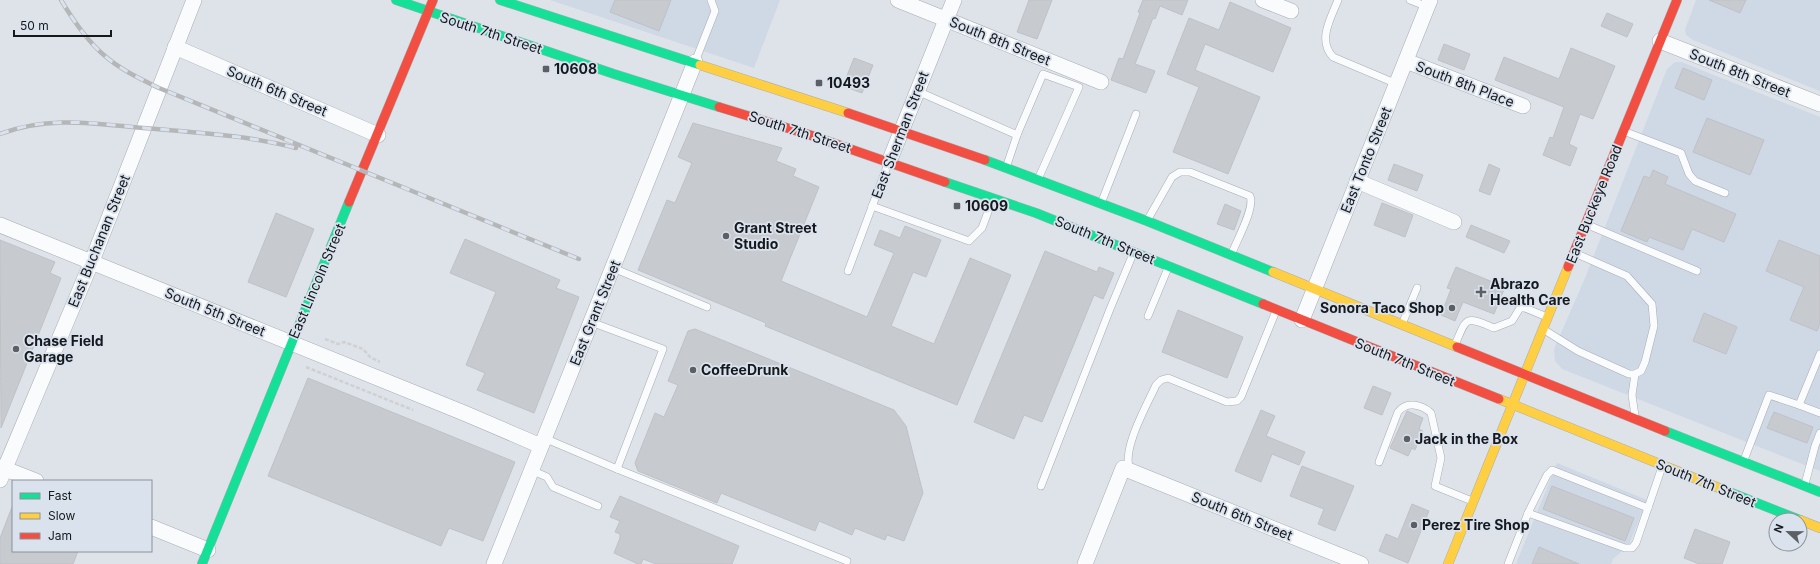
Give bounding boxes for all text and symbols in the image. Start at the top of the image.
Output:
street label: South 7th Street [438,8,545,57]
scale bar [14,12,111,38]
street label: South 8th Street [947,13,1054,69]
text: 50 m [20,18,49,33]
street label: South 8th Street [1687,45,1794,101]
street label: South 8th Place [1413,57,1517,110]
place label: 10608 [554,60,597,77]
street label: South 6th Street [224,62,330,120]
marker: 10608 [541,64,551,74]
street label: East Sherman Street [867,68,932,201]
place label: 10493 [827,74,870,91]
marker: 10493 [814,78,824,88]
street label: East Tonto Street [1336,104,1395,215]
street label: South 7th Street [747,107,854,156]
street label: East Buckeye Road [1562,142,1625,266]
street label: East Buchanan Street [64,172,133,310]
place label: 10609 [965,197,1008,214]
marker: 10609 [952,201,962,211]
street label: South 7th Street [1053,212,1158,268]
place label: Grant Street Studio [734,219,817,252]
street label: East Lincoln Street [285,220,349,341]
marker: Grant Street Studio [721,231,731,241]
street label: East Grant Street [566,257,624,368]
place label: Abrazo Health Care [1490,275,1570,308]
street label: South 5th Street [162,284,268,340]
marker: Abrazo Health Care [1475,286,1487,298]
place label: Sonora Taco Shop [1320,299,1444,316]
marker: Sonora Taco Shop [1447,303,1457,313]
place label: Chase Field Garage [24,332,104,365]
street label: South 7th Street [1353,334,1458,390]
marker: Chase Field Garage [11,344,21,354]
place label: CoffeeDrunk [701,361,789,378]
marker: CoffeeDrunk [688,365,698,375]
place label: Jack in the Box [1415,430,1518,447]
marker: Jack in the Box [1402,434,1412,444]
street label: South 7th Street [1654,455,1759,511]
legend [12,480,152,552]
text: Fast [48,488,72,503]
street label: South 6th Street [1189,488,1296,544]
text: Slow [48,508,76,523]
north arrow [1768,512,1808,552]
place label: Perez Tire Shop [1422,516,1530,533]
marker: Perez Tire Shop [1409,520,1419,530]
text: N [1771,522,1787,535]
text: Jam [48,528,72,543]

